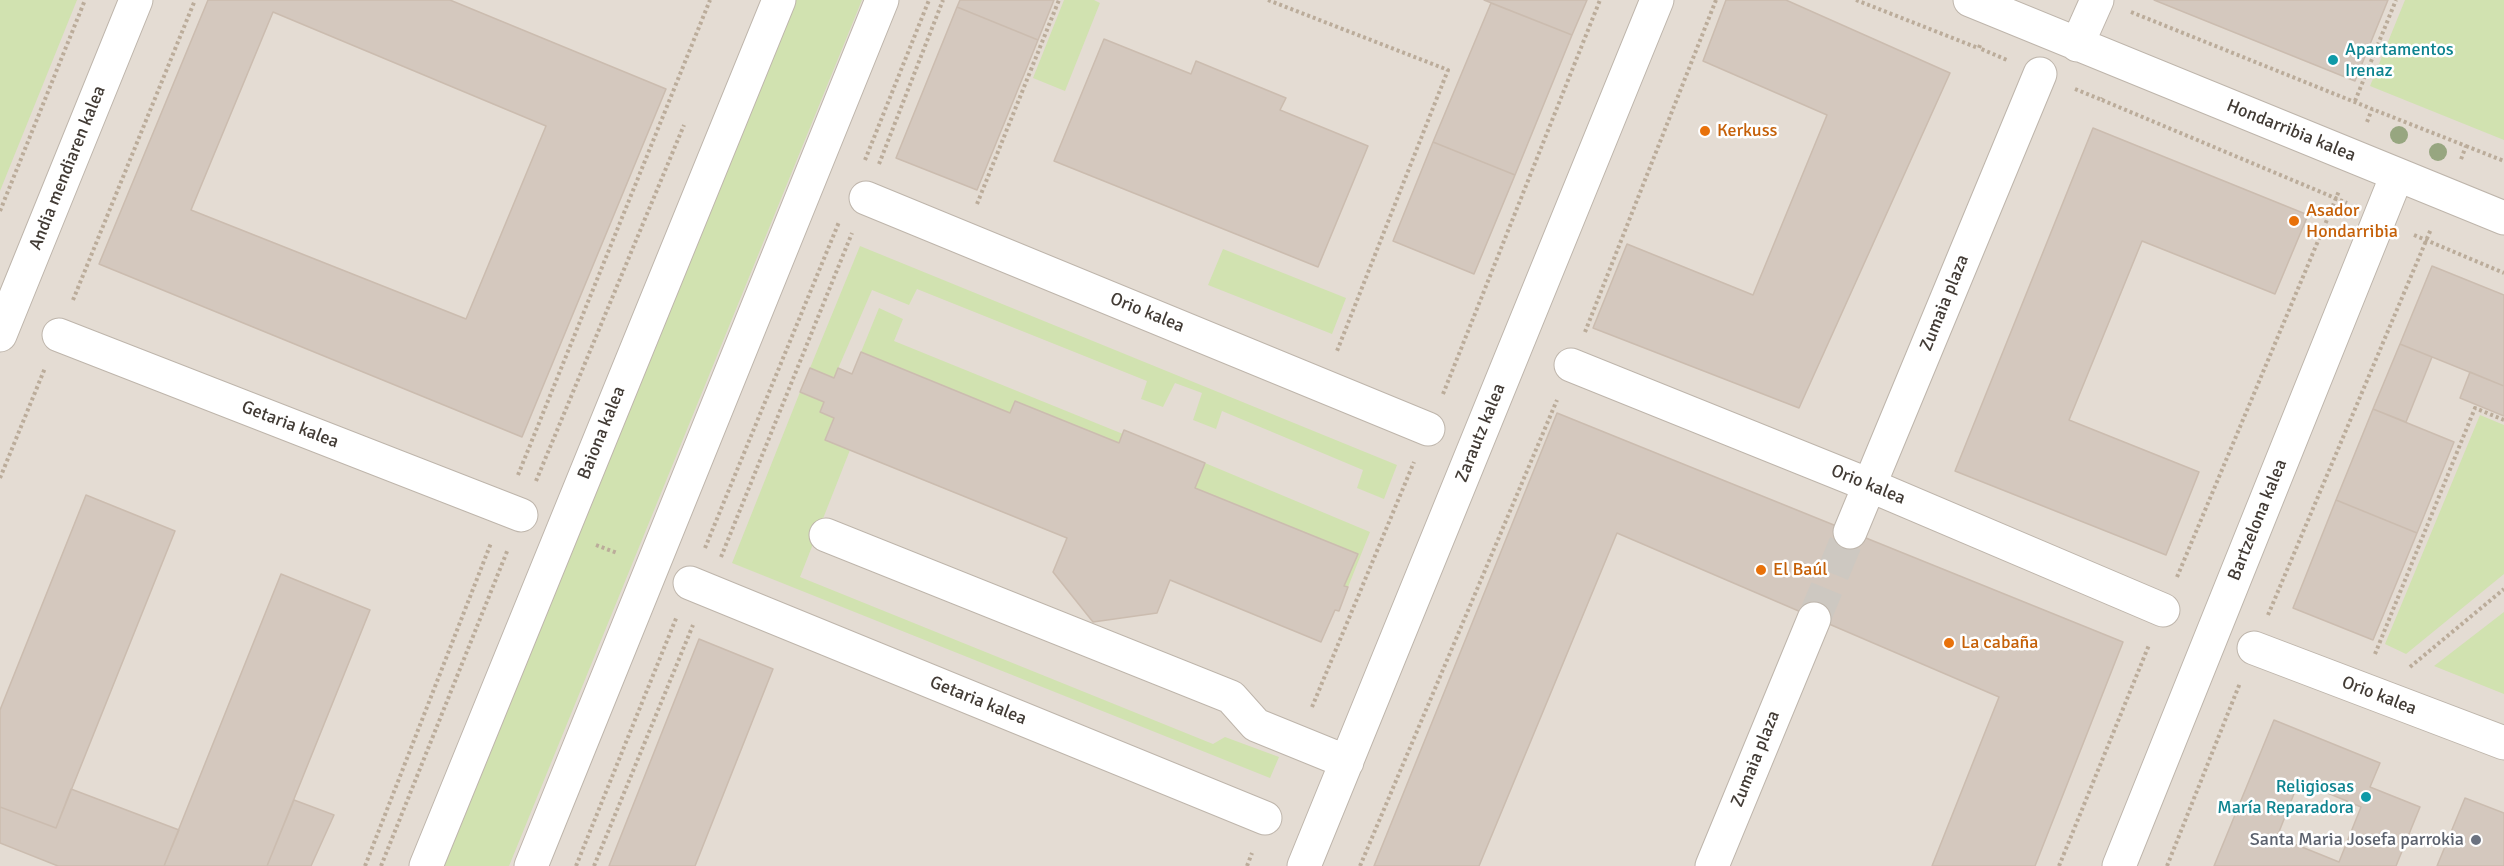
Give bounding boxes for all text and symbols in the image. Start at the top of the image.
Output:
place label: Apartamentos Irenaz [2345,39,2454,82]
marker: Apartamentos Irenaz [2326,53,2340,67]
street label: Andia mendiaren kalea [25,83,111,253]
street label: Hondarribia kalea [2223,95,2359,167]
place label: Kerkuss [1717,120,1777,142]
marker: Kerkuss [1698,124,1712,138]
place label: Asador Hondarribia [2306,200,2398,242]
marker: Asador Hondarribia [2287,214,2301,228]
street label: Zumaia plaza [1916,252,1974,354]
street label: Orio kalea [1107,288,1187,338]
street label: Zarautz kalea [1451,381,1511,485]
street label: Baiona kalea [574,383,630,483]
street label: Getaria kalea [238,397,342,453]
street label: Bartzelona kalea [2224,456,2292,584]
street label: Orio kalea [1828,460,1908,510]
place label: El Baúl [1773,559,1828,581]
marker: El Baúl [1754,563,1768,577]
place label: La cabaña [1961,632,2038,654]
marker: La cabaña [1942,636,1956,650]
street label: Getaria kalea [927,672,1029,730]
street label: Orio kalea [2339,672,2419,720]
street label: Zumaia plaza [1727,708,1785,810]
place label: Religiosas María Reparadora [2217,776,2354,818]
marker: Religiosas María Reparadora [2359,790,2373,804]
place label: Santa Maria Josefa parrokia [2250,829,2464,851]
marker: Santa Maria Josefa parrokia [2469,833,2483,847]

